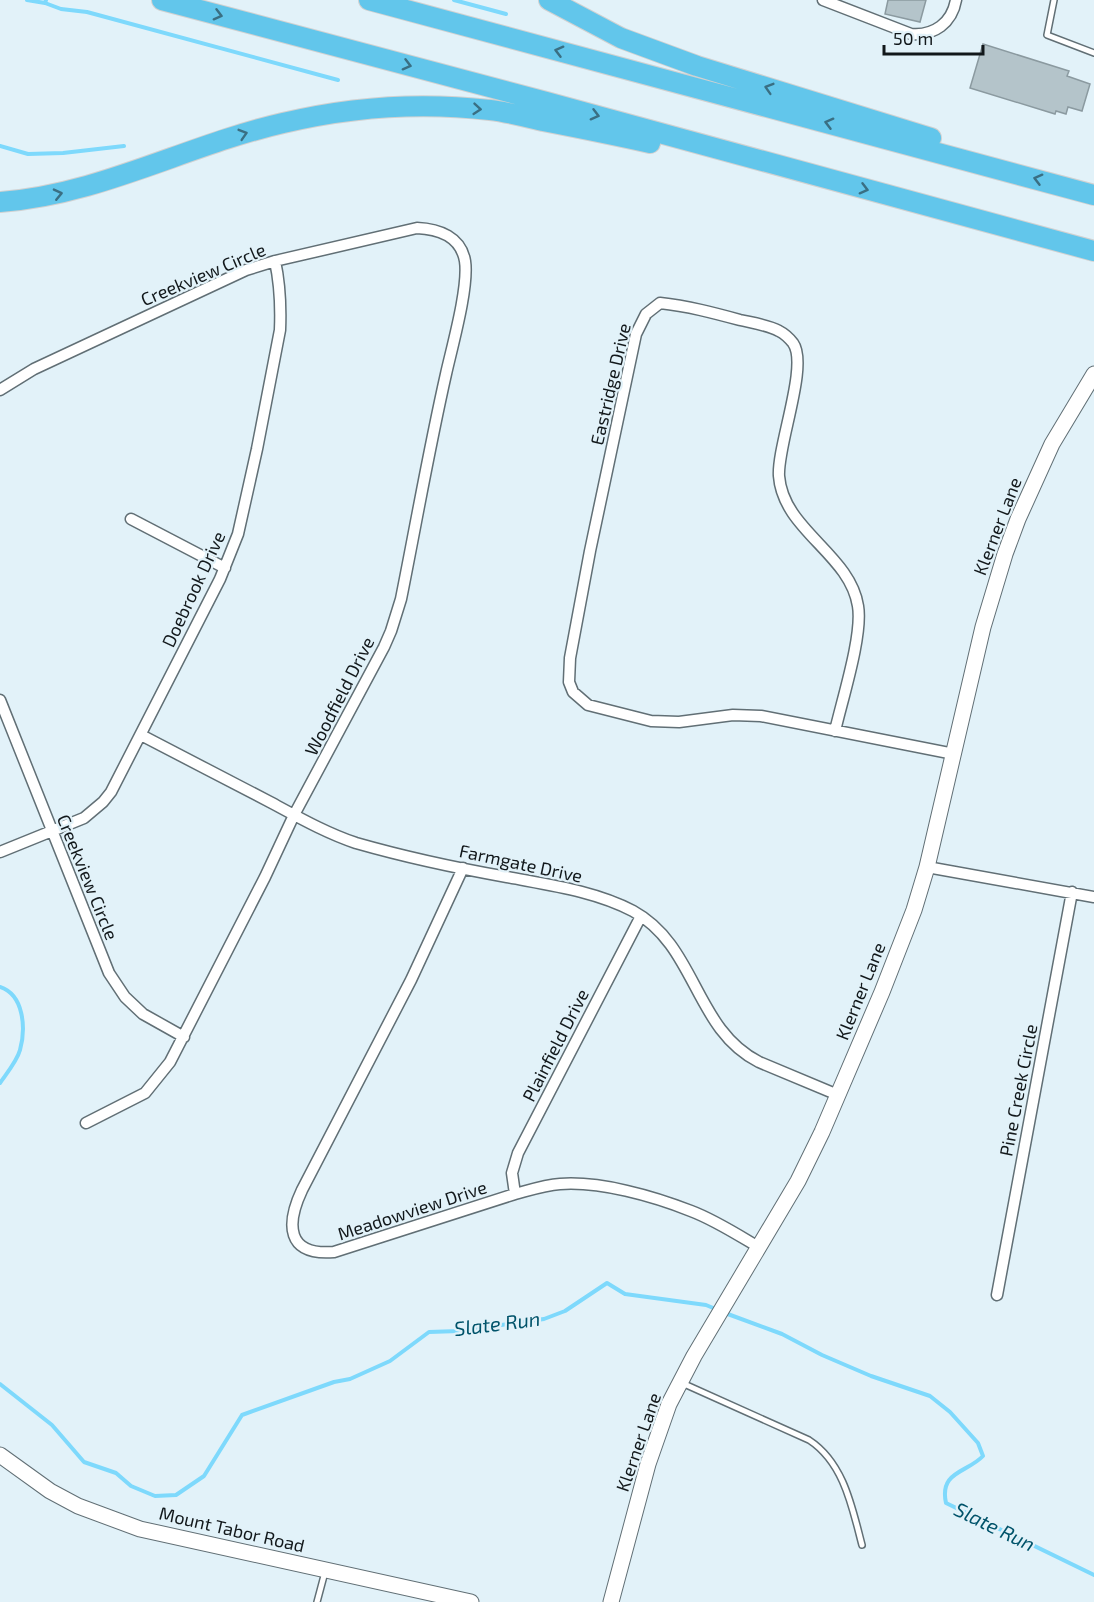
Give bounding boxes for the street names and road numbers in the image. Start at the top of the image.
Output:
street label: Creekview Circle [137,238,269,310]
street label: Eastridge Drive [585,321,635,447]
street label: Klerner Lane [968,474,1026,578]
street label: Doebrook Drive [157,528,229,650]
street label: Woodfield Drive [300,633,378,759]
street label: Creekview Circle [53,811,123,943]
street label: Farmgate Drive [457,839,585,887]
street label: Klerner Lane [830,939,890,1043]
street label: Plainfield Drive [517,985,593,1105]
street label: Pine Creek Circle [994,1022,1042,1158]
street label: Meadowview Drive [335,1176,489,1244]
street label: Klerner Lane [611,1390,665,1494]
street label: Mount Tabor Road [157,1502,307,1556]

